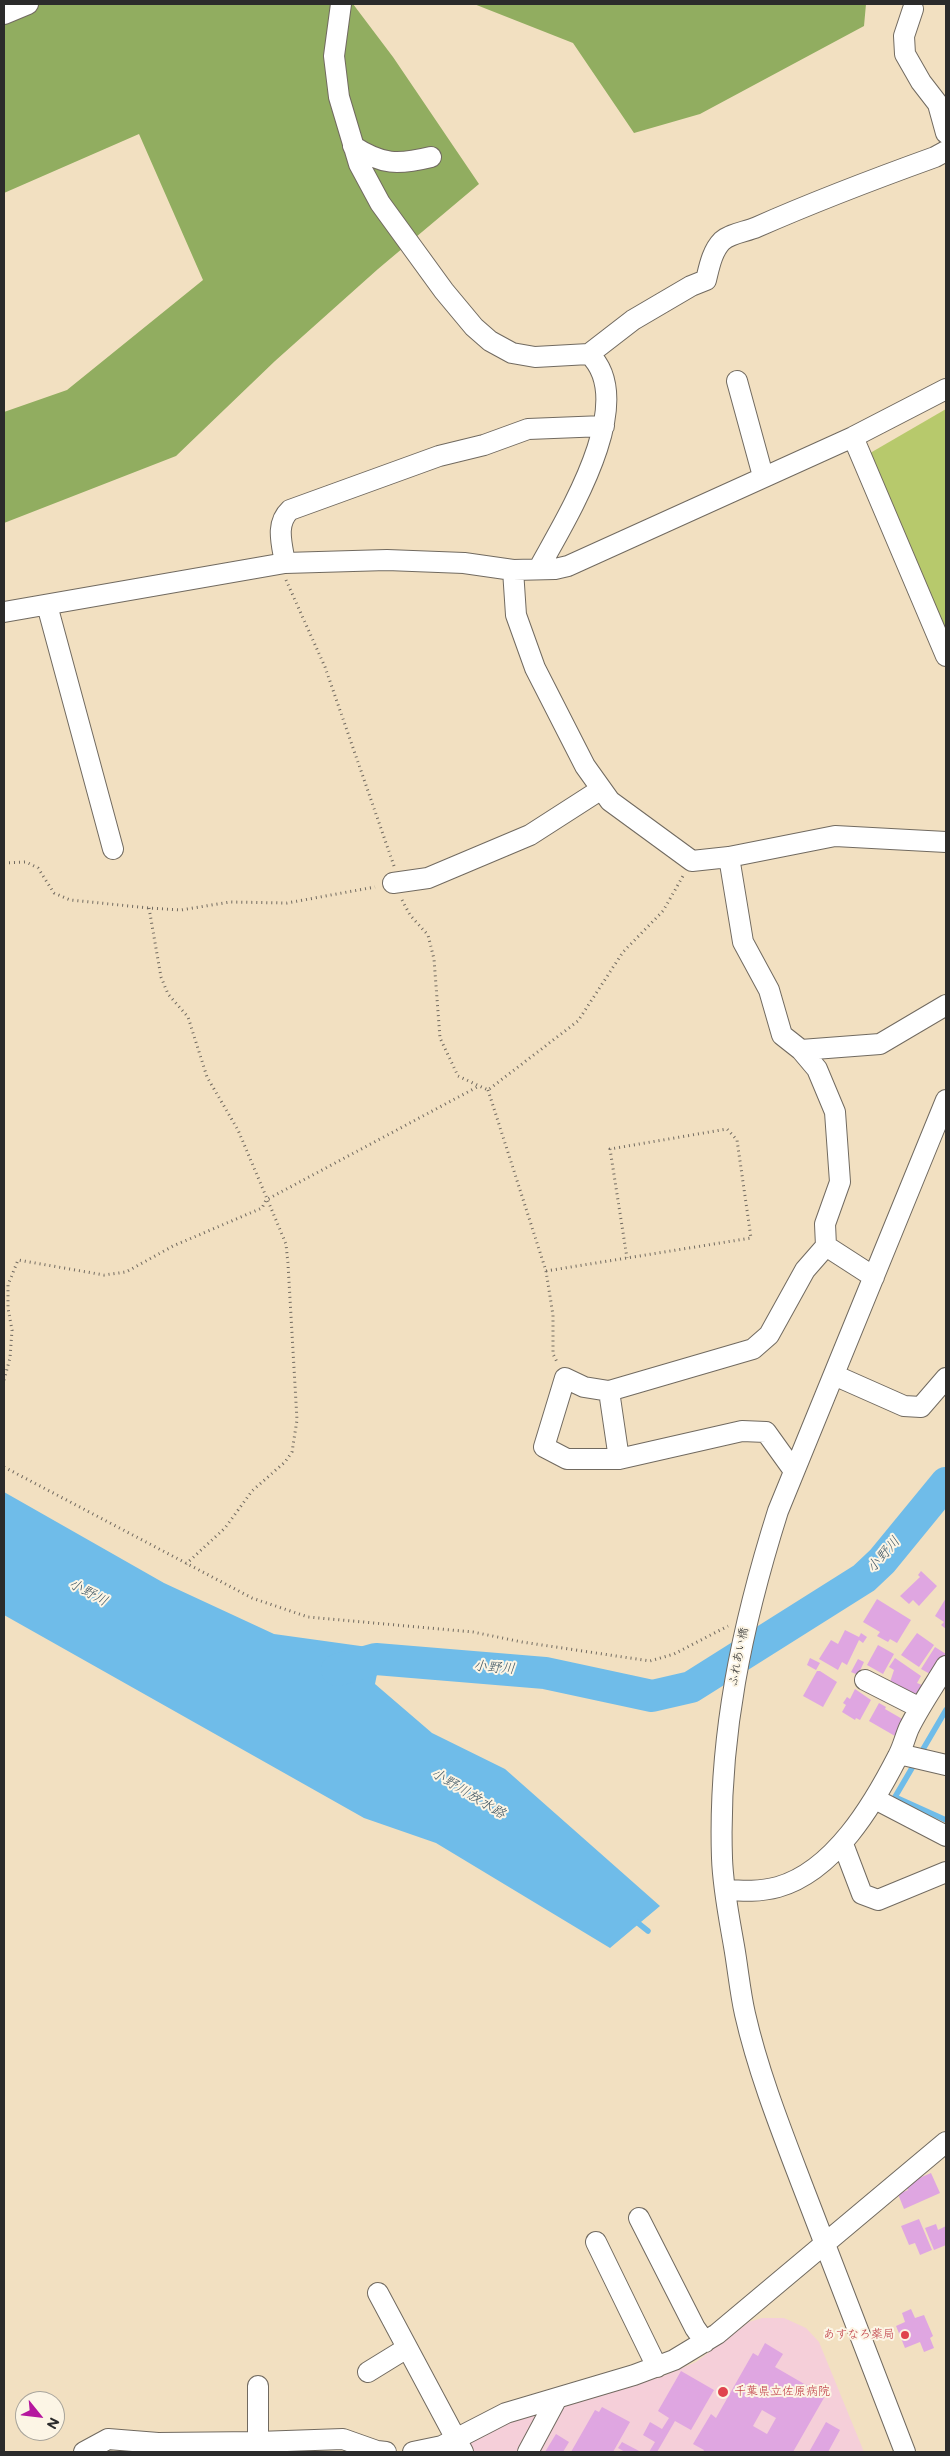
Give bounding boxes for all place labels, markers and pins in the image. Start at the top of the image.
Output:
place label: あすなろ薬局 [823,2328,895,2342]
marker: あすなろ薬局 [899,2329,911,2341]
marker: 千葉県立佐原病院 [716,2385,730,2399]
place label: 千葉県立佐原病院 [734,2385,830,2399]

